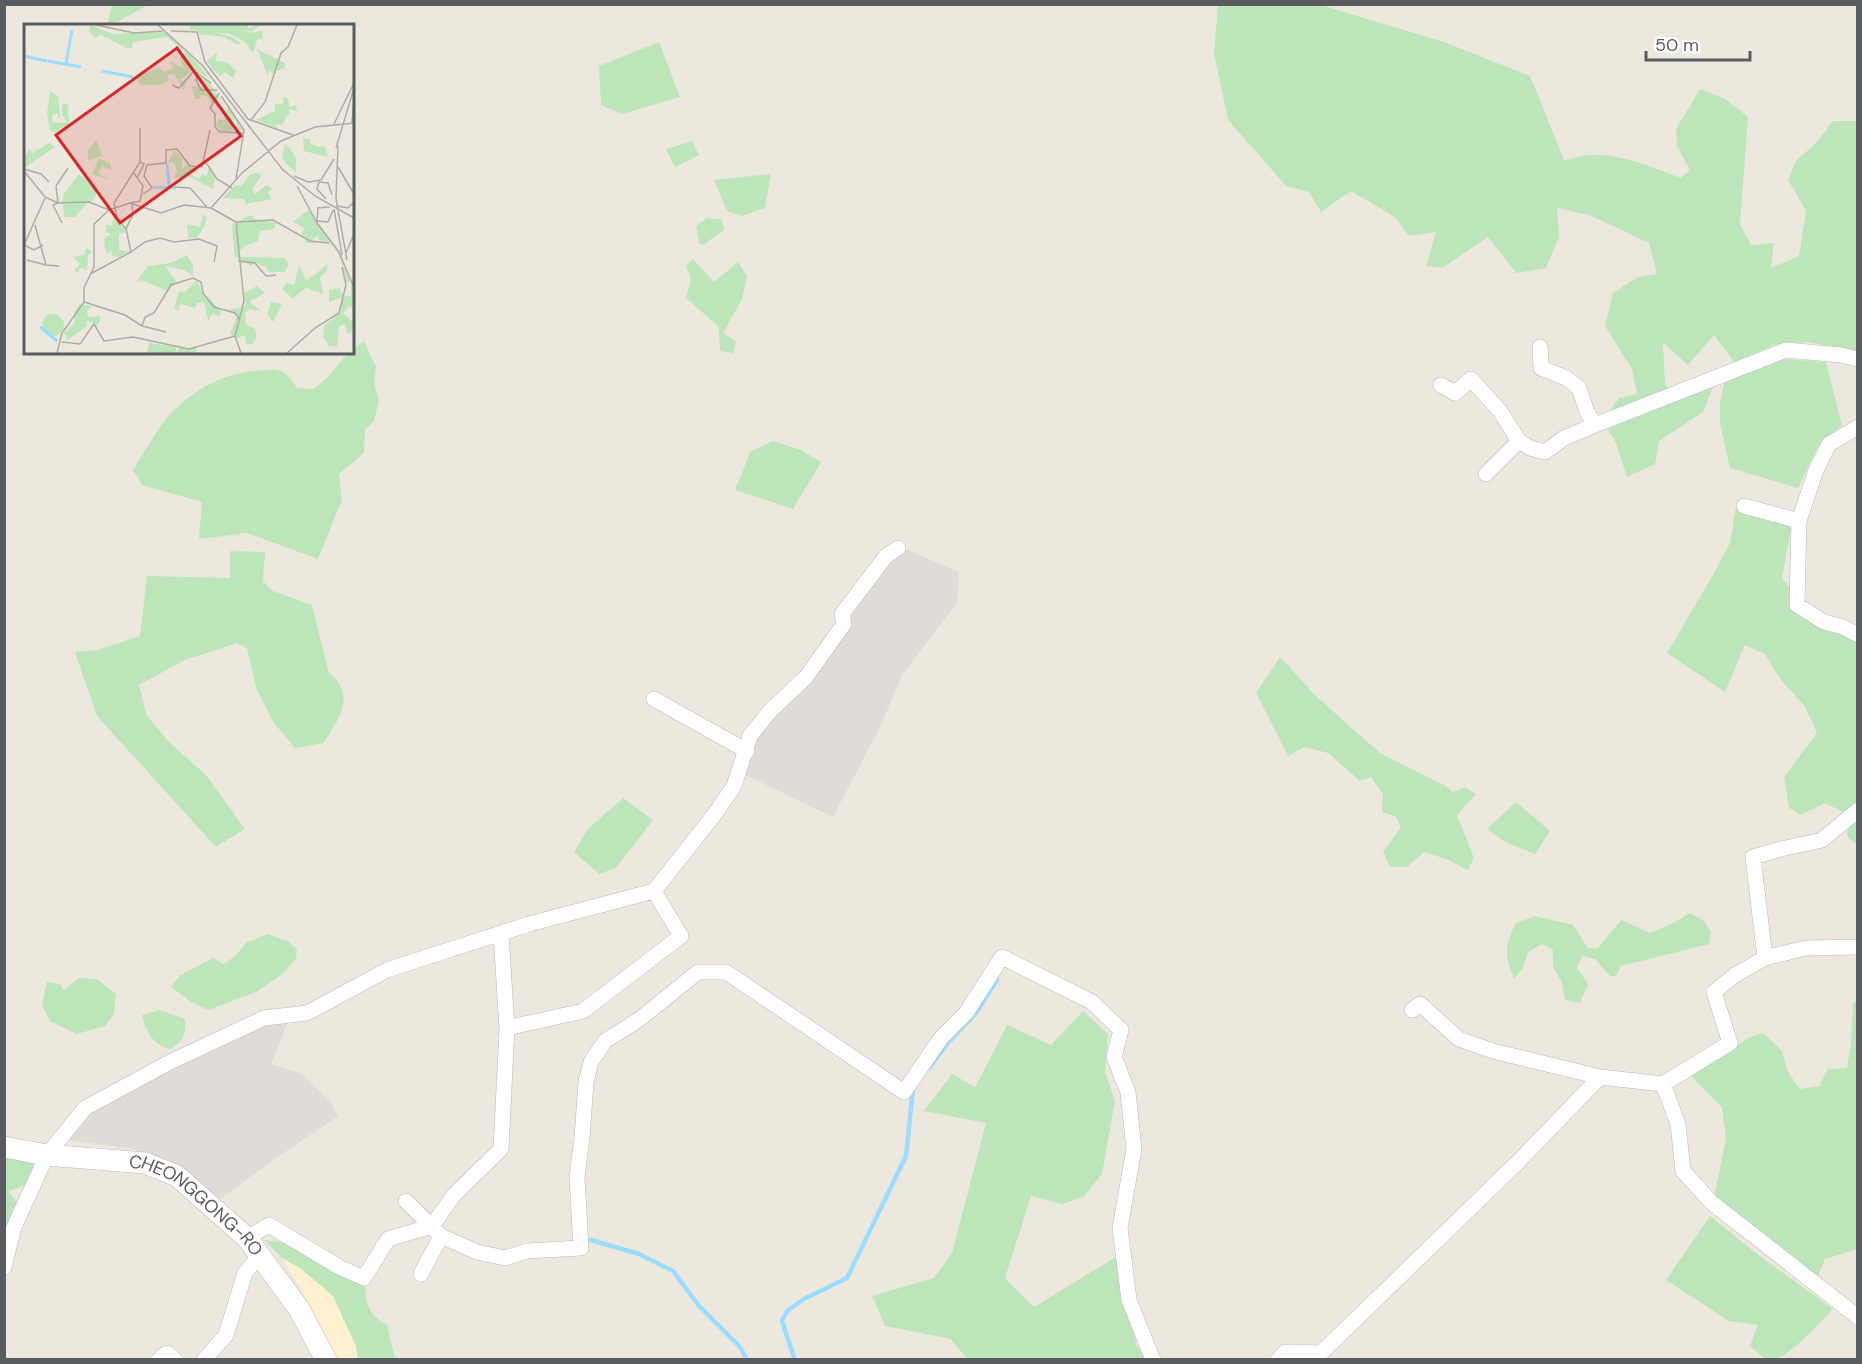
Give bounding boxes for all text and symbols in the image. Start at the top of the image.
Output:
inset map [24,24,354,354]
scale bar [1646,24,1750,62]
text: 50 m [1655,33,1699,57]
street label: CHEONGGONG-RO [128,1150,268,1261]

